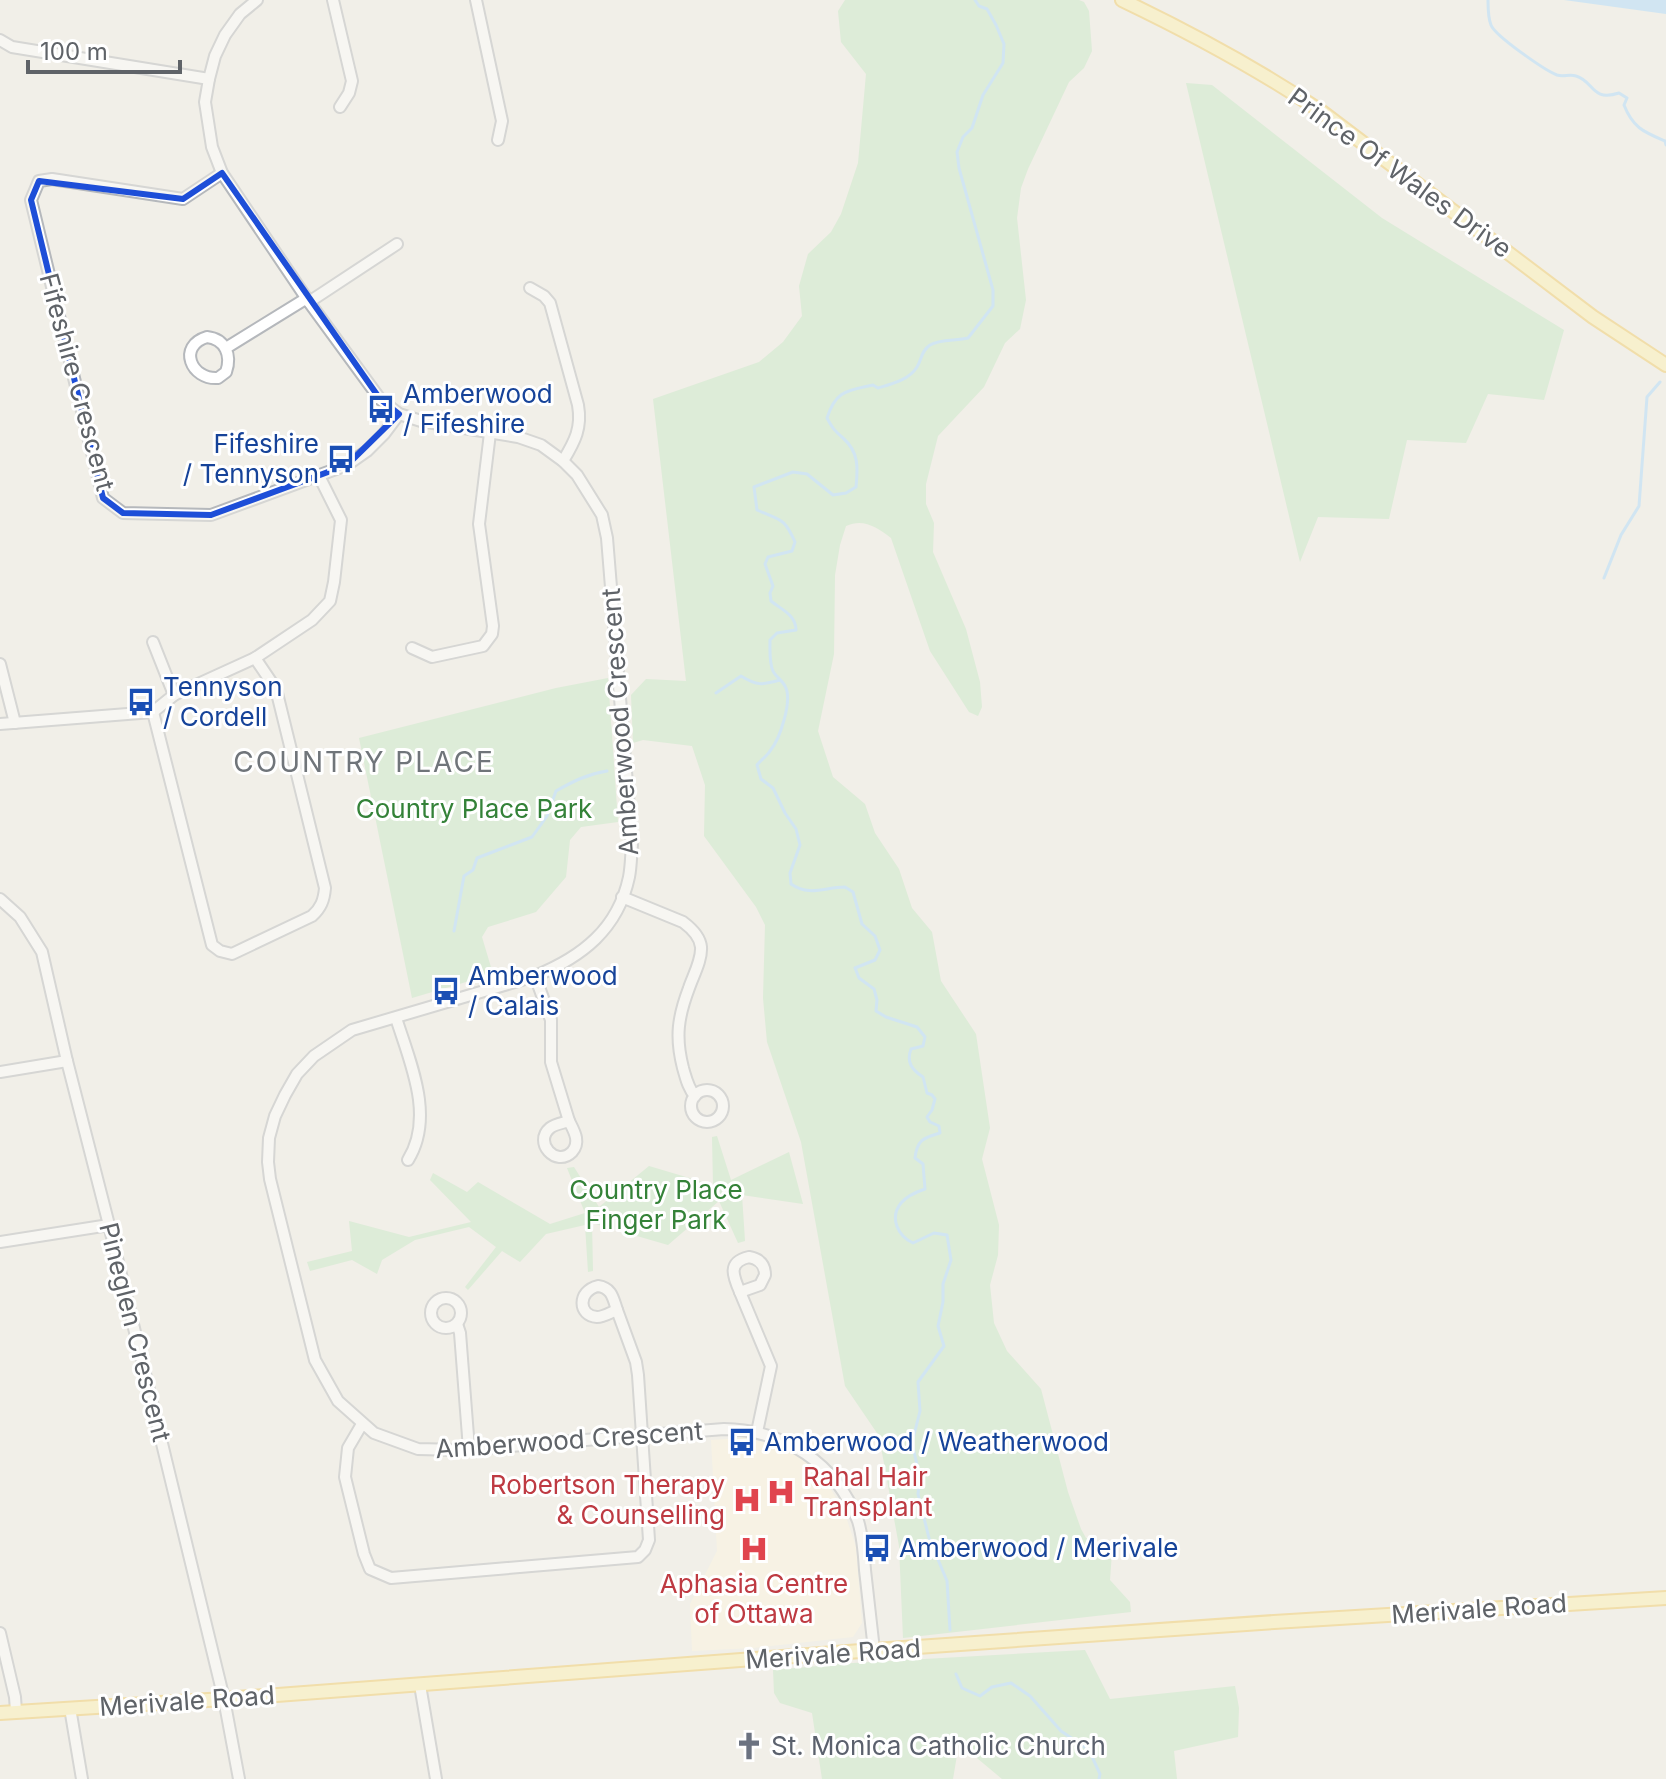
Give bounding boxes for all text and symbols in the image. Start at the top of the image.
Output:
scale bar [28,24,180,74]
text: 100 m [40,37,108,66]
street label: Prince Of Wales Drive [1283,81,1518,264]
street label: Fifeshire Crescent [34,270,121,494]
place label: Amberwood / Fifeshire [403,378,553,439]
bus stop icon: Amberwood / Fifeshire [366,394,396,424]
place label: Fifeshire / Tennyson [183,428,319,489]
bus stop icon: Fifeshire / Tennyson [326,444,356,474]
street label: Amberwood Crescent [595,587,644,857]
place label: Tennyson / Cordell [163,671,283,732]
bus stop icon: Tennyson / Cordell [126,687,156,717]
district label: COUNTRY PLACE [233,745,495,779]
park label: Country Place Park [356,793,592,824]
place label: Amberwood / Calais [468,960,618,1021]
bus stop icon: Amberwood / Calais [431,976,461,1006]
park label: Country Place Finger Park [569,1174,743,1235]
street label: Pineglen Crescent [93,1219,178,1445]
street label: Amberwood Crescent [434,1415,704,1464]
place label: Amberwood / Weatherwood [764,1426,1109,1457]
bus stop icon: Amberwood / Weatherwood [727,1427,757,1457]
place label: Rahal Hair Transplant [803,1461,932,1522]
place label: Robertson Therapy & Counselling [490,1469,725,1530]
hospital icon: Rahal Hair Transplant [766,1477,796,1507]
hospital icon: Robertson Therapy & Counselling [732,1485,762,1515]
place label: Amberwood / Merivale [899,1532,1178,1563]
bus stop icon: Amberwood / Merivale [862,1533,892,1563]
hospital icon: Aphasia Centre of Ottawa [739,1534,769,1564]
place label: Aphasia Centre of Ottawa [660,1568,848,1629]
street label: Merivale Road [1390,1587,1568,1630]
street label: Merivale Road [744,1632,922,1675]
street label: Merivale Road [98,1679,276,1722]
place label: St. Monica Catholic Church [771,1730,1106,1761]
church icon: St. Monica Catholic Church [734,1731,764,1761]

